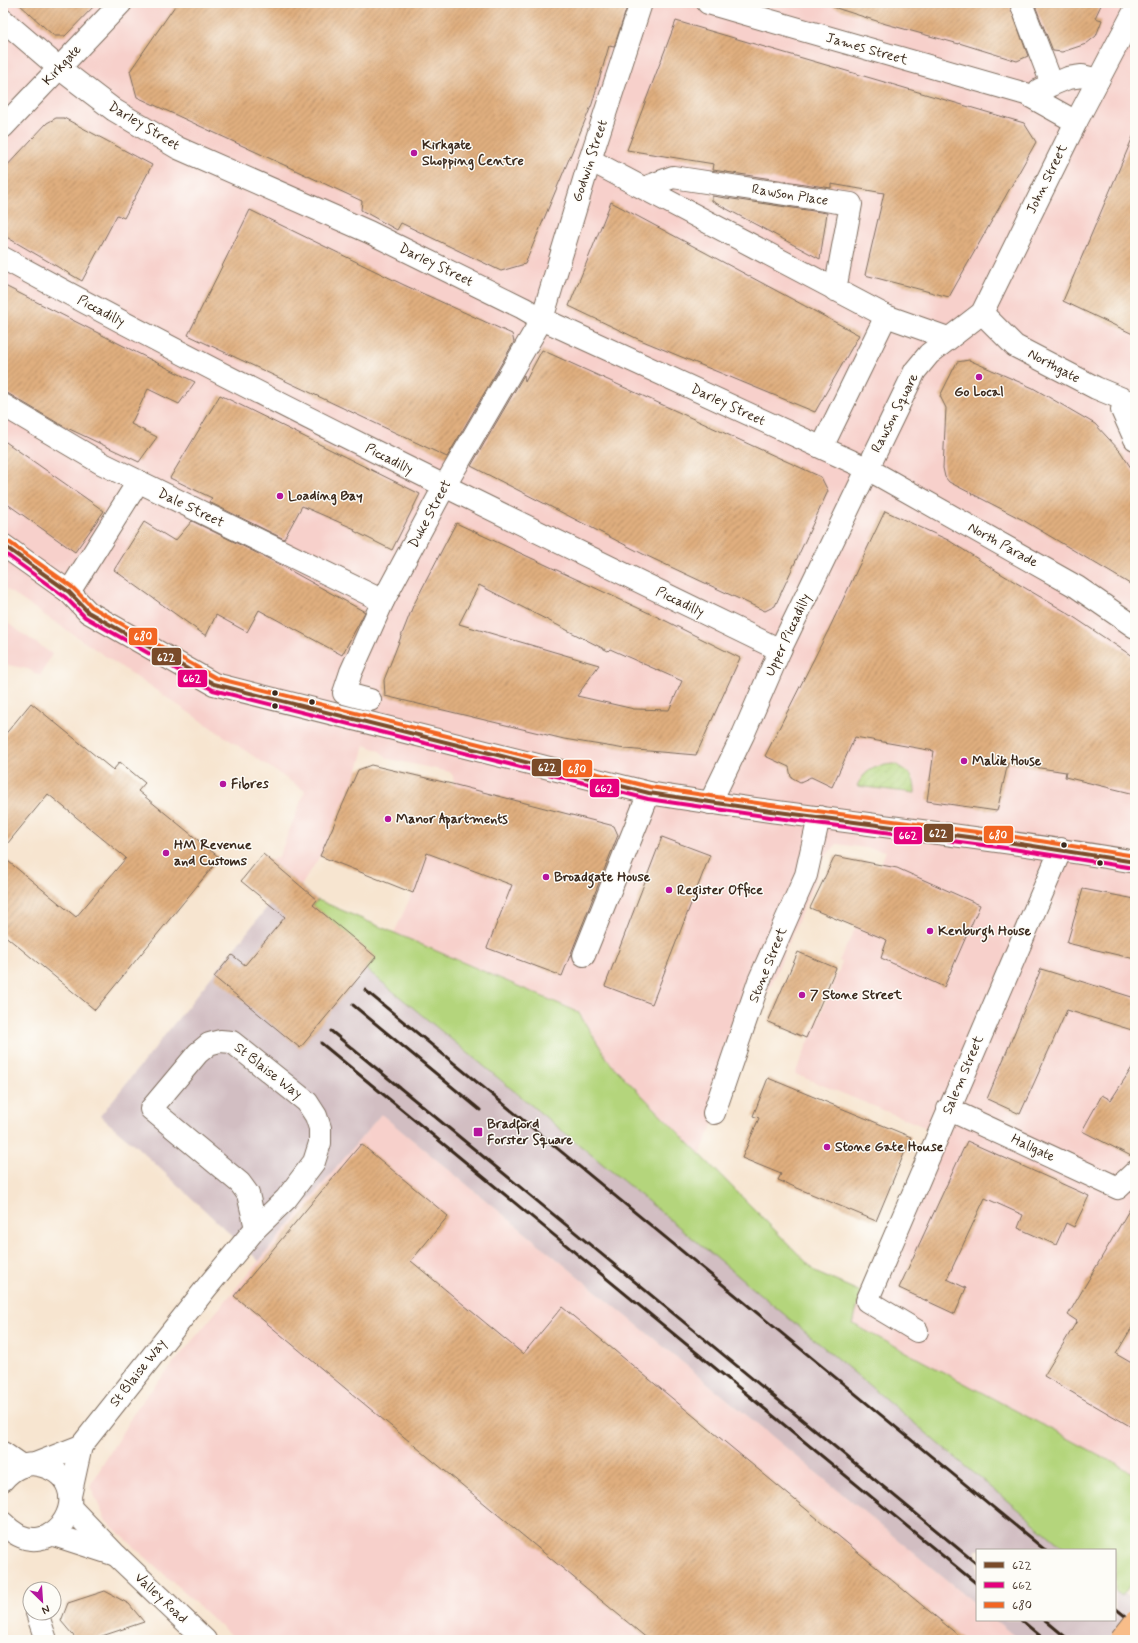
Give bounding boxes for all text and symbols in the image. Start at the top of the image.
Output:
street label: James Street [824,29,911,69]
street label: Kirkgate [38,40,86,89]
street label: Darley Street [105,98,183,154]
street label: Godwin Street [568,118,612,204]
place label: Kirkgate Shopping Centre [422,136,524,171]
street label: John Street [1022,141,1072,217]
marker: Kirkgate Shopping Centre [409,148,419,158]
street label: Rawson Place [750,180,830,210]
street label: Darley Street [396,239,476,291]
street label: Piccadilly [74,291,128,331]
street label: Northgate [1025,345,1083,387]
street label: Rawson Square [867,370,923,456]
marker: Go Local [974,372,984,382]
street label: Darley Street [688,380,768,430]
place label: Go Local [954,383,1004,401]
street label: Piccadilly [362,439,416,479]
street label: Duke Street [405,476,456,551]
street label: Dale Street [155,484,227,532]
place label: Loading Bay [288,487,363,506]
marker: Loading Bay [275,491,285,501]
street label: North Parade [965,518,1042,572]
street label: Piccadilly [653,583,707,621]
street label: Upper Piccadilly [761,591,815,679]
line badge: 680 [128,627,158,646]
text: 680 [134,630,153,644]
line badge: 622 [151,647,182,666]
text: 622 [157,651,175,665]
line badge: 662 [177,669,208,688]
text: 662 [183,672,202,686]
unlabelled marker [270,688,280,698]
unlabelled marker [307,697,317,707]
unlabelled marker [270,701,280,711]
place label: Malik House [972,752,1042,770]
marker: Malik House [959,756,969,766]
line badge: 622 [531,758,562,777]
line badge: 680 [562,759,593,778]
text: 622 [538,761,556,775]
text: 680 [568,763,587,777]
place label: Fibres [231,775,270,793]
line badge: 662 [589,778,620,798]
marker: Fibres [218,779,228,789]
text: 662 [595,782,614,796]
place label: Manor Apartments [396,810,508,830]
marker: Manor Apartments [383,814,393,824]
line badge: 622 [923,823,954,843]
line badge: 680 [983,825,1014,844]
line badge: 662 [893,826,923,845]
text: 622 [929,827,947,841]
text: 662 [899,829,918,843]
text: 680 [989,829,1008,843]
place label: HM Revenue and Customs [174,836,252,870]
unlabelled marker [1059,840,1069,850]
marker: HM Revenue and Customs [161,848,171,858]
unlabelled marker [1095,858,1105,868]
place label: Broadgate House [554,868,651,889]
marker: Broadgate House [541,872,551,882]
place label: Register Office [677,881,763,902]
marker: Register Office [664,885,674,895]
place label: Kenburgh House [938,922,1032,943]
street label: Stone Street [745,924,792,1005]
marker: Kenburgh House [925,926,935,936]
place label: 7 Stone Street [810,986,903,1004]
marker: 7 Stone Street [797,990,807,1000]
street label: Salem Street [938,1032,988,1117]
street label: St Blaise Way [230,1039,306,1103]
place label: Bradford Forster Square [487,1115,573,1149]
marker: Bradford Forster Square [472,1126,484,1138]
street label: Hallgate [1008,1130,1058,1166]
place label: Stone Gate House [835,1138,944,1156]
marker: Stone Gate House [822,1142,832,1152]
street label: St Blaise Way [106,1335,170,1411]
legend [976,1549,1116,1621]
text: 622 [1012,1558,1032,1574]
street label: Valley Road [130,1569,192,1627]
text: 662 [1012,1578,1032,1594]
north arrow [22,1581,62,1621]
text: 680 [1012,1598,1032,1614]
text: N [40,1601,52,1617]

